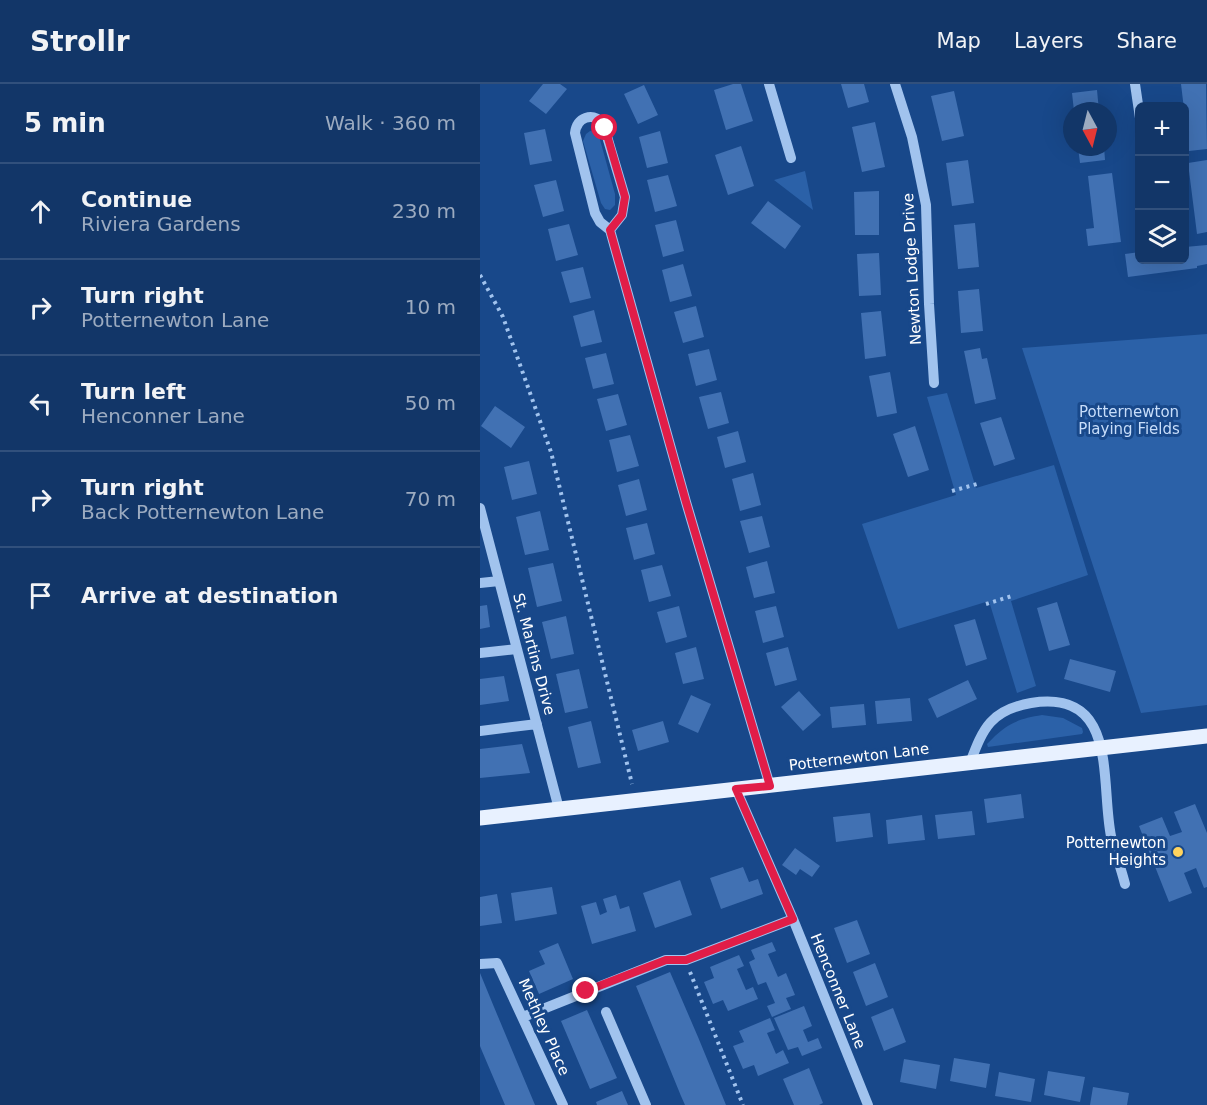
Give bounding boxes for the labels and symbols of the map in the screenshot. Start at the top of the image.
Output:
north arrow [1063,102,1117,156]
route start [591,114,617,140]
street label: Newton Lodge Drive [899,192,925,346]
park label: Potternewton Playing Fields [1078,403,1180,438]
street label: St. Martins Drive [509,591,559,717]
street label: Potternewton Lane [788,739,930,775]
place label: Potternewton Heights [1066,834,1166,869]
marker: Potternewton Heights [1171,845,1185,859]
street label: Henconner Lane [807,931,869,1051]
street label: Methley Place [515,976,573,1078]
route end [572,977,598,1003]

